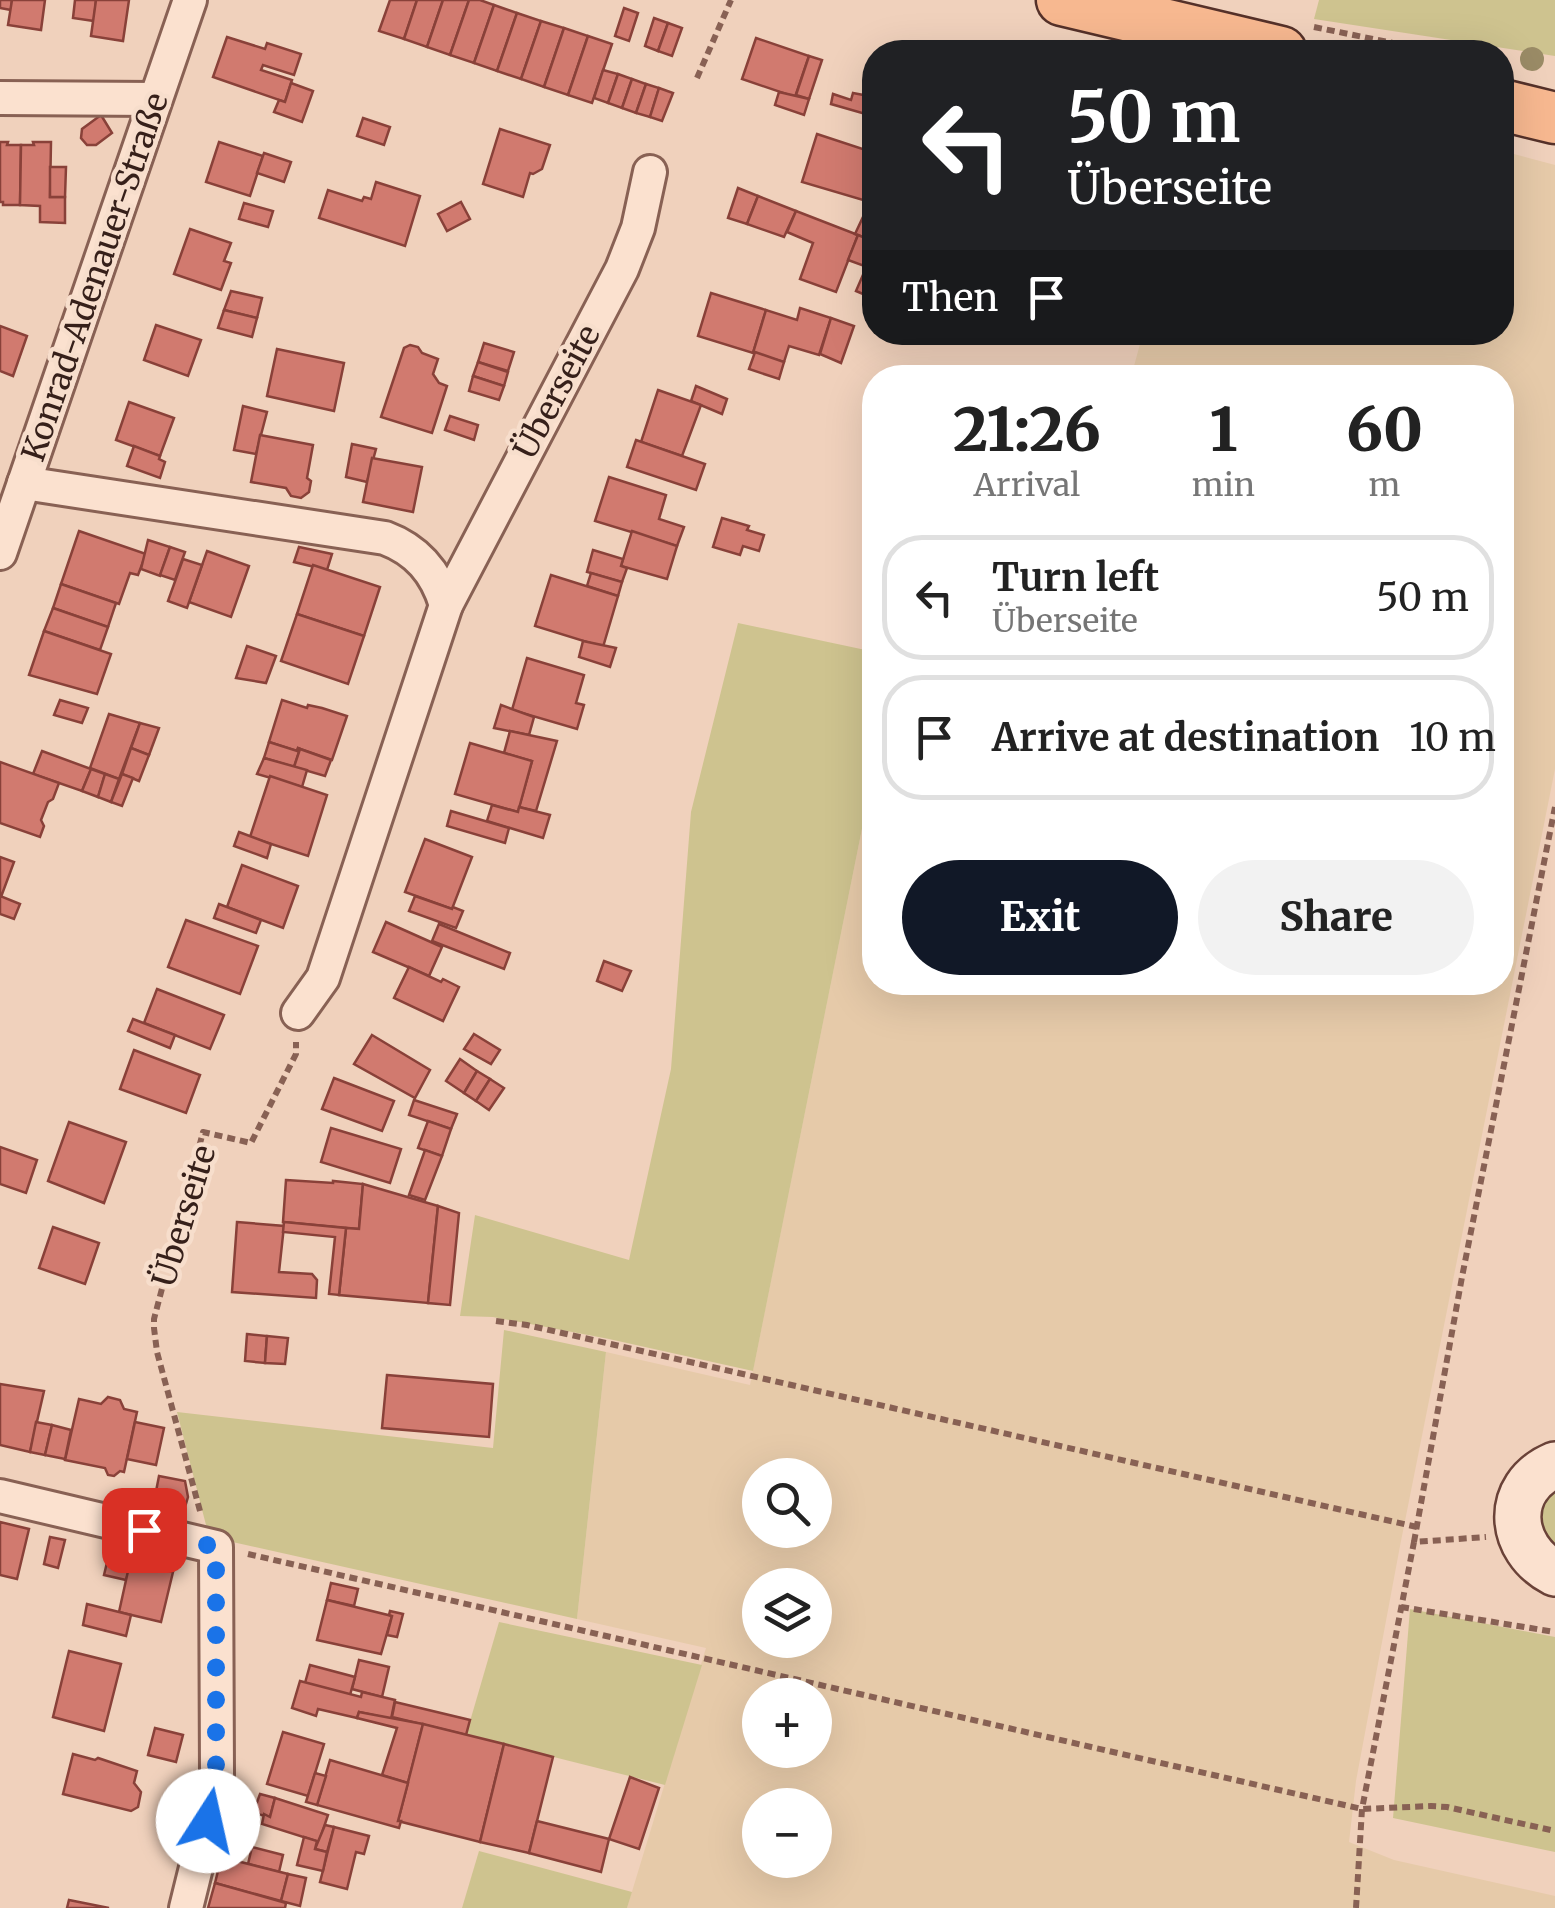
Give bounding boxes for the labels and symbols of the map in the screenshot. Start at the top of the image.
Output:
street label: Konrad-Adenauer-Straße [13,88,177,466]
street label: Überseite [505,318,609,466]
street label: Überseite [144,1140,224,1292]
pin [102,1488,187,1573]
position arrow [156,1769,260,1873]

